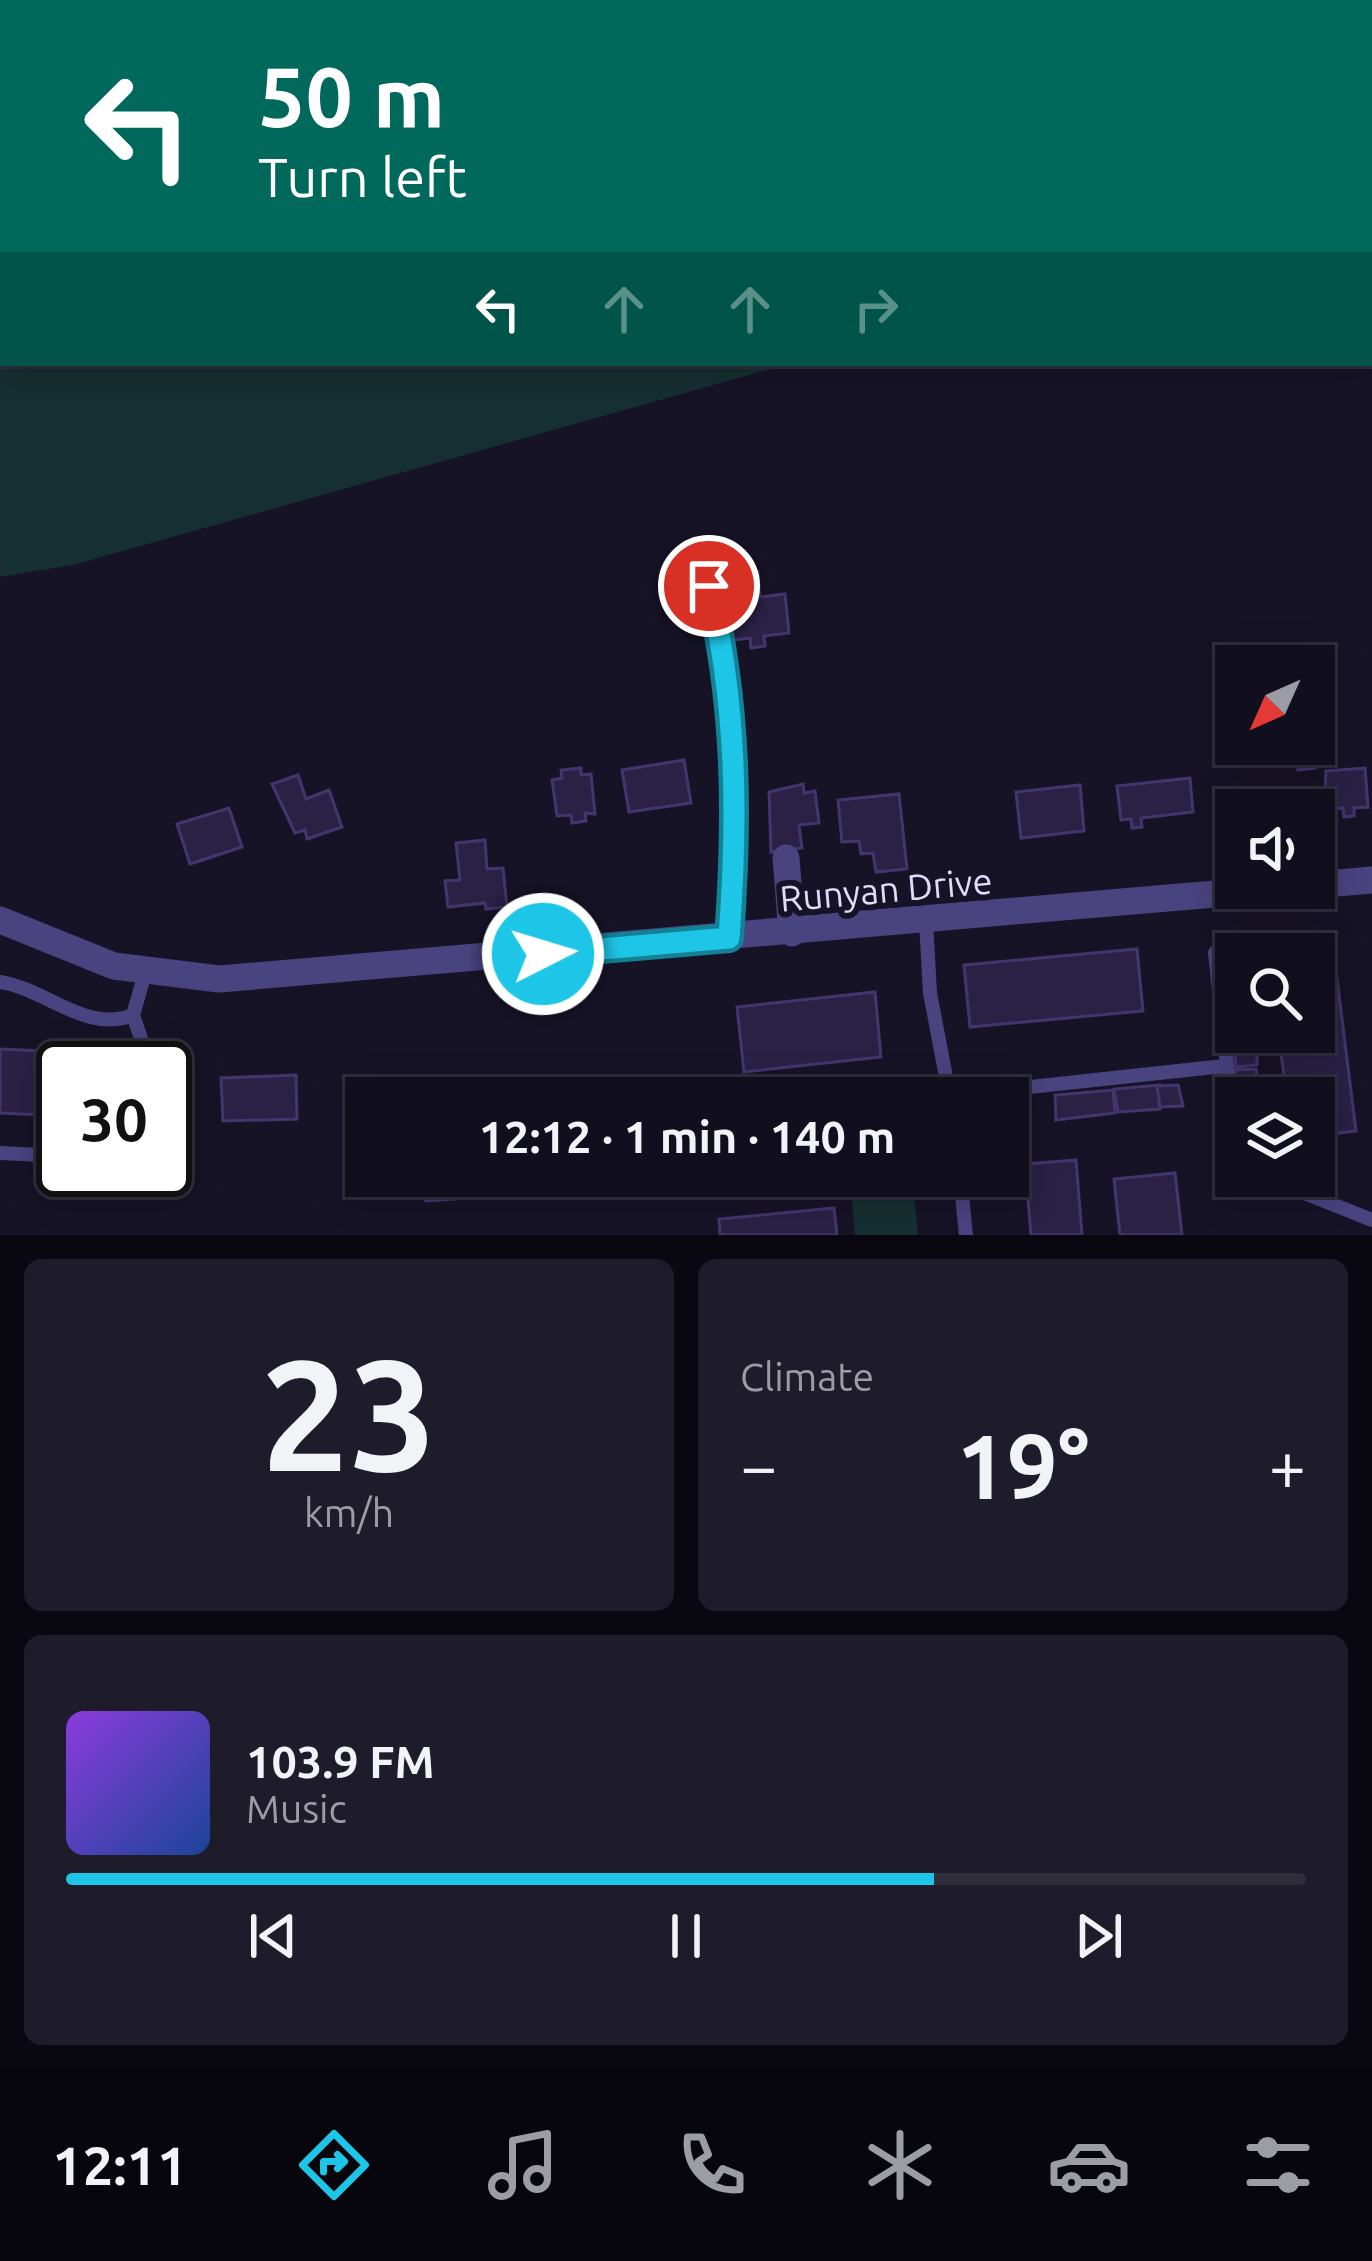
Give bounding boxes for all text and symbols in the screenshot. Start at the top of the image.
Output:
icon: left [60,48,216,204]
text: 50 m [258,49,445,143]
text: Turn left [258,147,467,207]
icon: left [465,276,531,342]
icon: ahead [591,276,657,342]
icon: ahead [717,276,783,342]
icon: right [843,276,909,342]
pin [658,535,760,637]
icon: arrive [676,553,742,619]
north arrow [1215,645,1335,765]
map controls [1215,645,1335,1197]
button: sound [1215,789,1335,909]
street label: Runyan Drive [778,859,994,919]
position arrow [480,891,606,1017]
button: search [1215,933,1335,1053]
speed limit sign: 30 [36,1041,192,1197]
button: layers [1215,1077,1335,1197]
text: 12:12 · 1 min · 140 m [479,1111,895,1162]
text: 23 [261,1326,437,1500]
text: Climate [740,1355,874,1398]
text: 19° [956,1415,1090,1516]
text: − [740,1428,777,1502]
text: + [1269,1428,1306,1502]
text: km/h [304,1491,394,1534]
text: 103.9 FM [246,1736,435,1787]
text: Music [246,1787,347,1830]
icon: previous [240,1903,306,1969]
icon: pause [653,1903,719,1969]
icon: next [1066,1903,1132,1969]
icon: directions [292,2123,376,2207]
icon: music [481,2123,565,2207]
icon: phone [670,2123,754,2207]
icon: climate [858,2123,942,2207]
icon: car [1047,2123,1131,2207]
icon: filters [1236,2123,1320,2207]
text: 12:11 [52,2135,187,2195]

